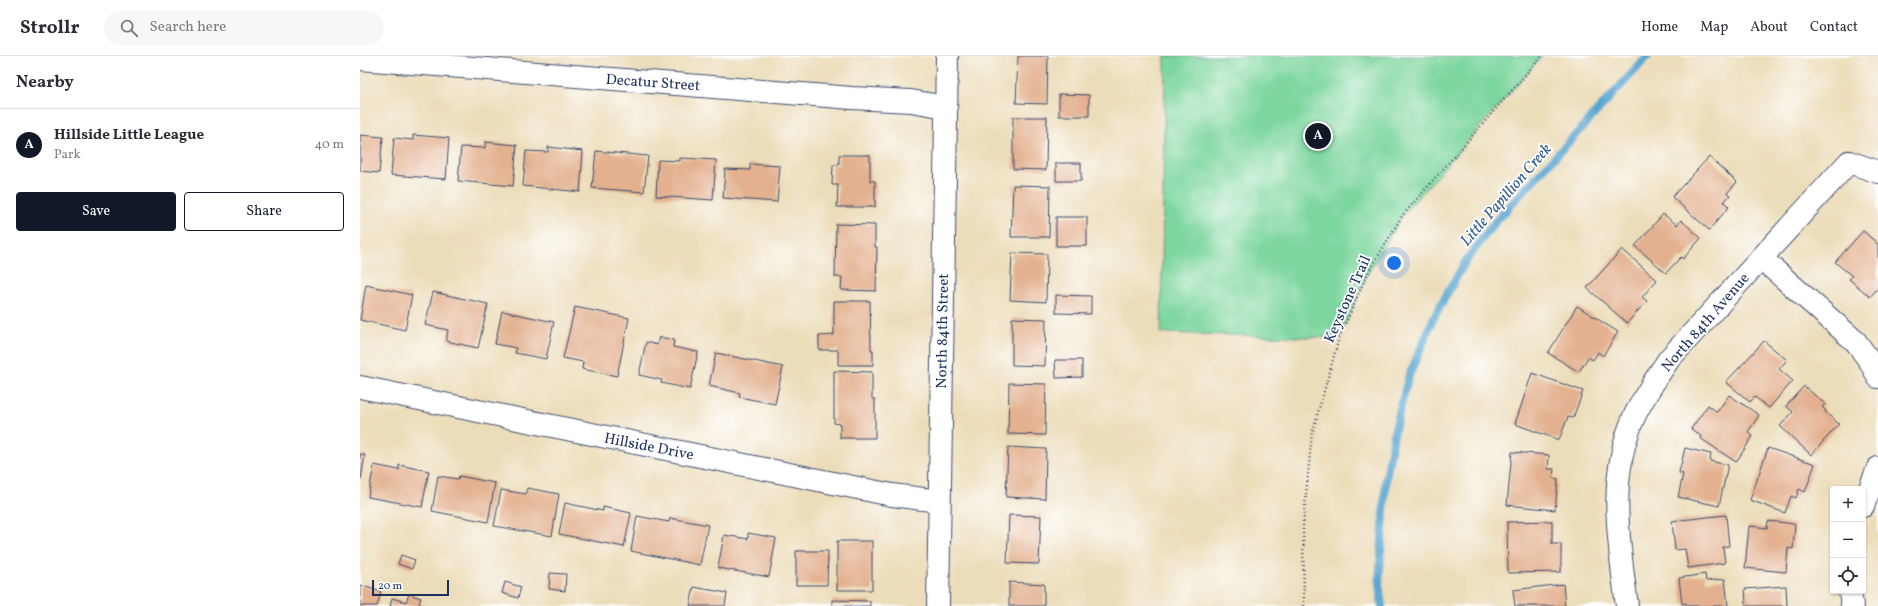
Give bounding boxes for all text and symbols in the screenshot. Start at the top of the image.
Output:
search box [104,10,384,46]
text: Strollr [20,15,80,41]
icon: search [118,17,140,39]
text: Search here [150,17,226,38]
text: Home [1641,18,1678,37]
text: Map [1700,18,1728,37]
text: About [1750,18,1788,37]
text: Contact [1810,18,1858,37]
street label: Decatur Street [605,70,701,97]
text: Nearby [16,71,74,94]
pin: A [1305,121,1331,151]
text: Hillside Little League [54,125,204,146]
text: A [24,136,34,154]
text: 40 m [315,136,344,154]
water label: Little Papillion Creek [1456,139,1558,251]
text: Park [54,146,81,164]
button: Save [16,192,176,231]
button: Share [184,192,344,231]
street label: Keystone Trail [1320,253,1377,347]
your location [1384,253,1404,273]
street label: North 84th Avenue [1657,269,1755,377]
street label: North 84th Street [932,273,955,389]
street label: Hillside Drive [602,428,695,466]
map controls [1830,486,1866,594]
button: + [1830,486,1866,522]
button: − [1830,522,1866,558]
button: locate [1830,558,1866,594]
scale bar [372,578,449,597]
text: 20 m [378,579,402,594]

